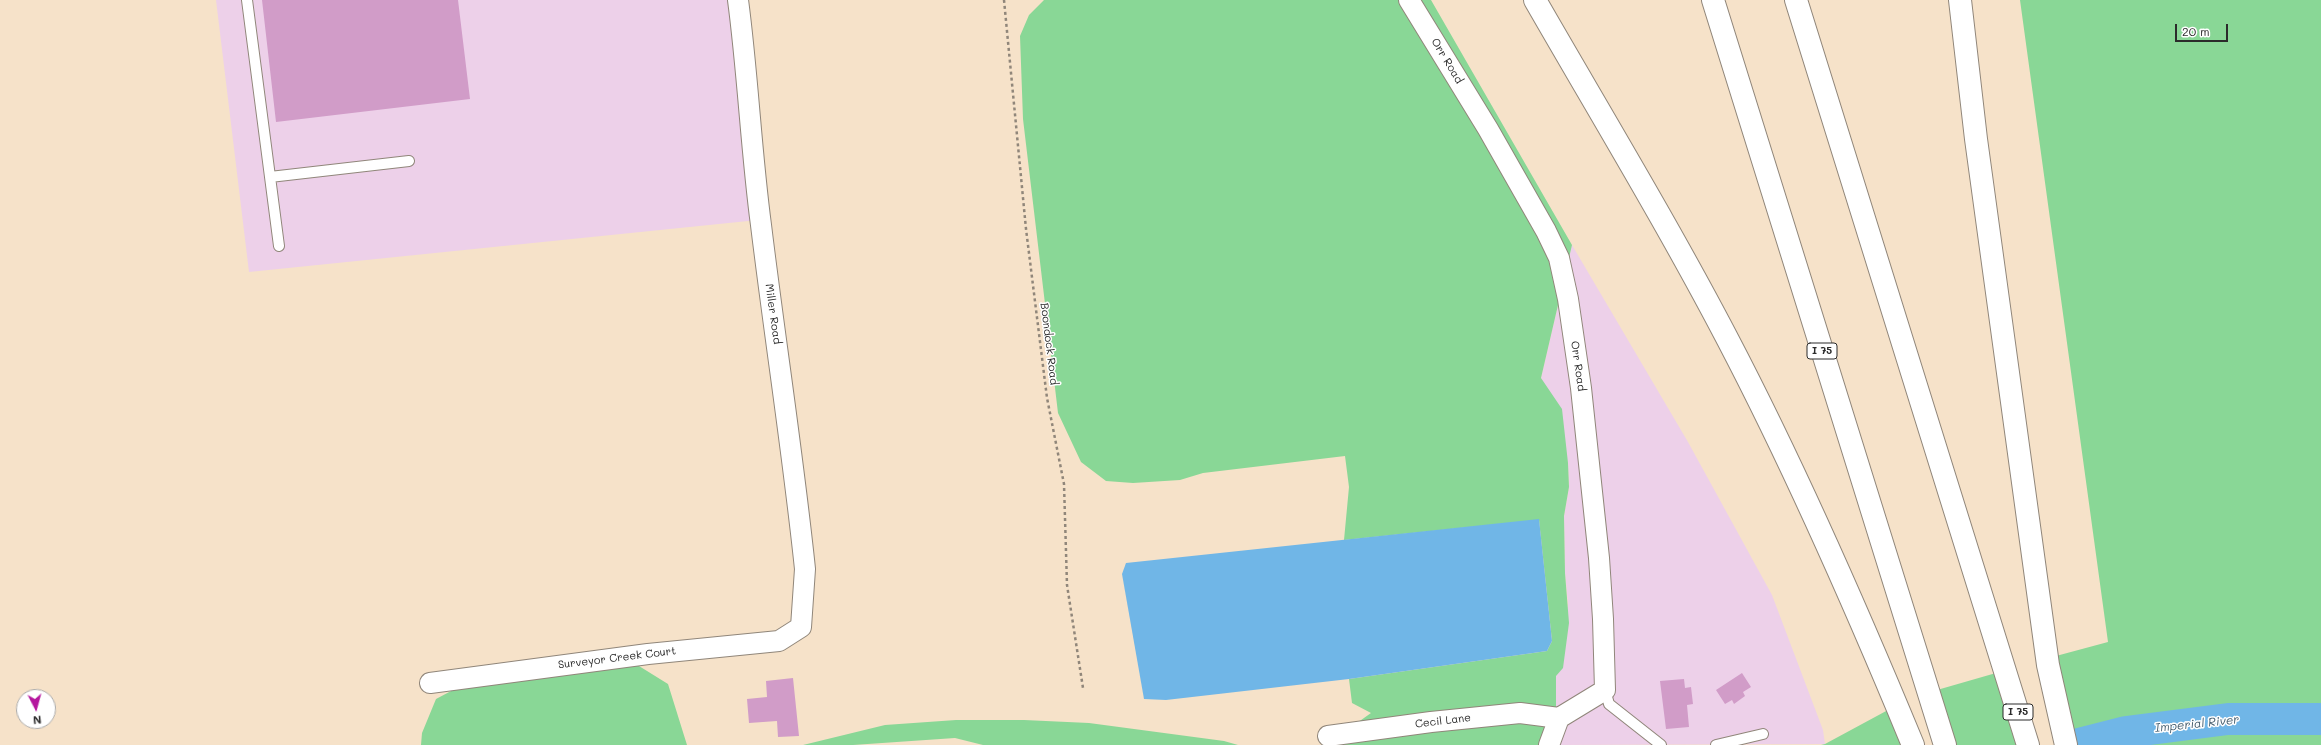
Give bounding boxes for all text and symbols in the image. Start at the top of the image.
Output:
scale bar [2177,16,2230,42]
text: 20 m [2182,23,2210,39]
street label: Orr Road [1428,36,1466,86]
street label: Miller Road [762,283,784,345]
street label: Boondock Road [1037,302,1061,386]
street label: Orr Road [1568,340,1588,392]
road number: I 75 [1807,343,1837,359]
street label: Surveyor Creek Court [557,644,677,672]
north arrow [16,689,56,729]
road number: I 75 [2003,704,2033,720]
street label: Cecil Lane [1414,711,1472,731]
water label: Imperial River [2154,712,2240,736]
text: N [32,713,42,728]

